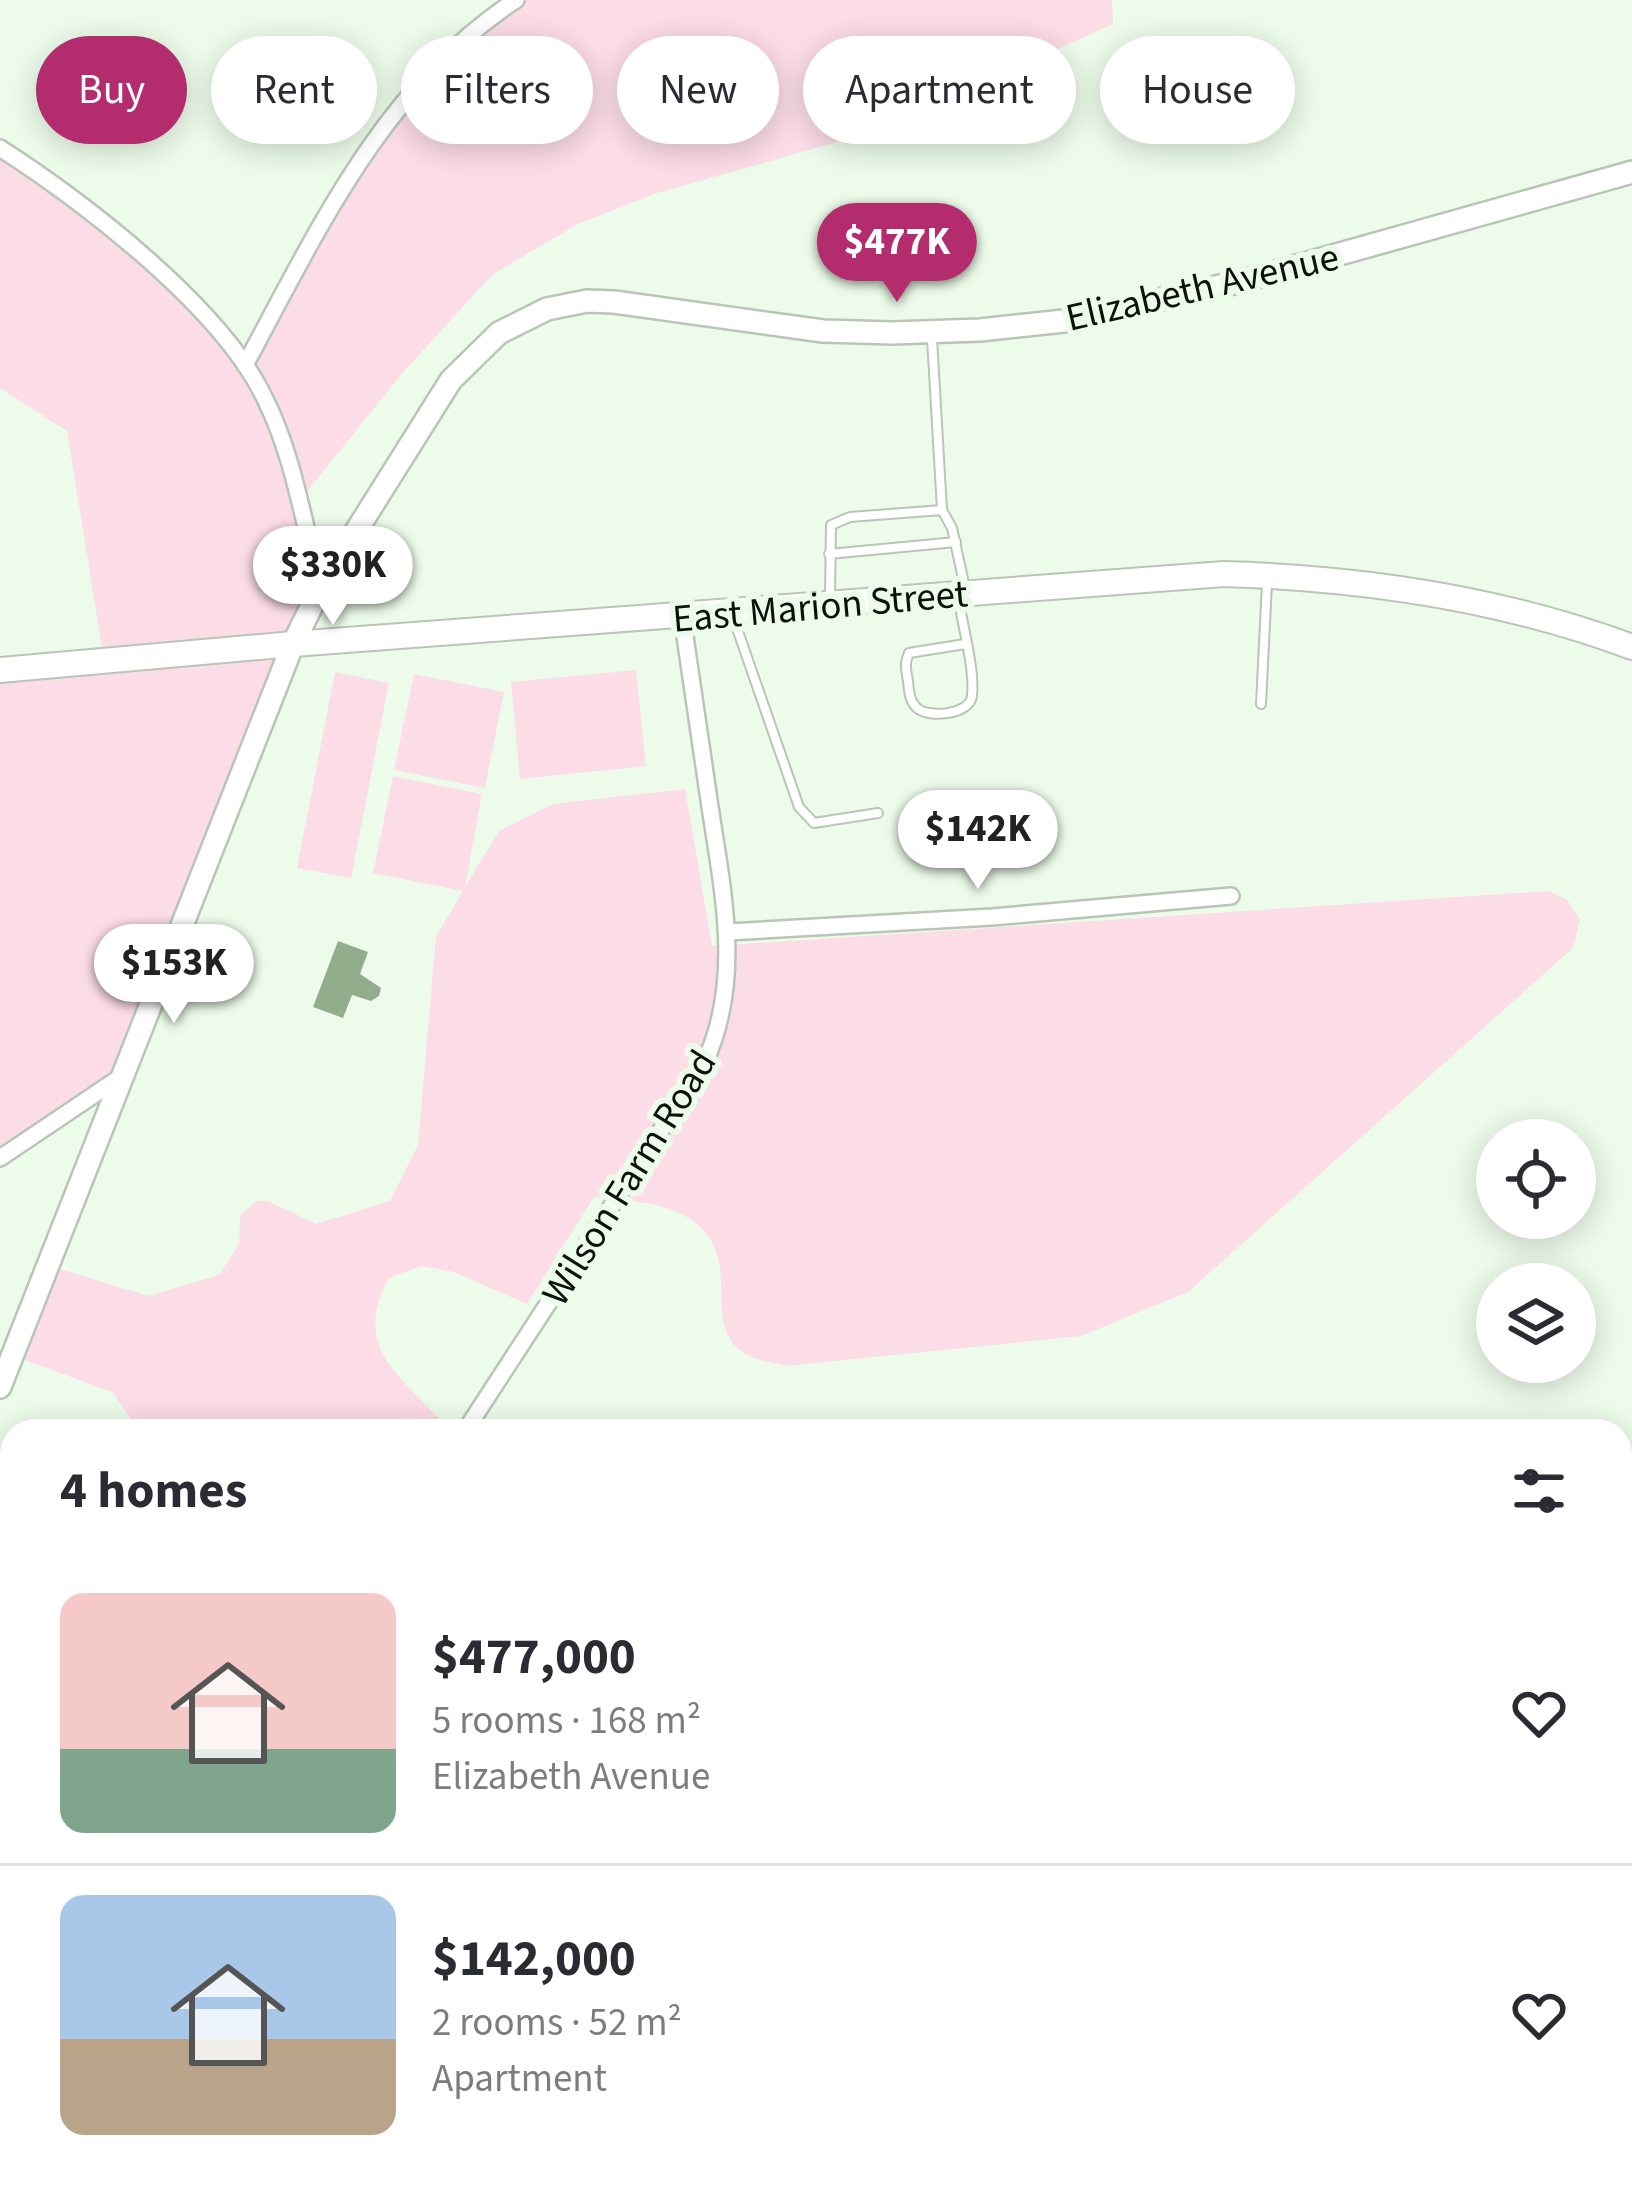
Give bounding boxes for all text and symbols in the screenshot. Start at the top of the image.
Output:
chip: Buy [36,36,187,144]
chip: Rent [211,36,377,144]
chip: Filters [401,36,593,144]
chip: New [617,36,779,144]
chip: Apartment [803,36,1076,144]
chip: House [1100,36,1295,144]
pin: $477K [813,203,981,305]
text: $477K [844,214,950,270]
street label: Elizabeth Avenue [1061,229,1344,347]
pin: $330K [249,526,417,628]
text: $330K [280,537,386,593]
street label: East Marion Street [670,566,970,648]
pin: $142K [894,790,1062,892]
text: $142K [925,801,1031,857]
pin: $153K [90,924,258,1026]
text: $153K [121,935,227,991]
street label: Wilson Farm Road [529,1039,731,1317]
map controls [1476,1119,1596,1383]
button: locate [1476,1119,1596,1239]
button: layers [1476,1263,1596,1383]
text: 4 homes [60,1455,247,1527]
icon: filters [1506,1458,1572,1524]
text: $477,000 [432,1621,636,1693]
icon: home [156,1641,300,1785]
icon: heart [1506,1680,1572,1746]
text: 5 rooms · 168 m² [432,1693,701,1749]
text: Elizabeth Avenue [432,1749,710,1805]
text: $142,000 [432,1923,636,1995]
icon: home [156,1943,300,2087]
icon: heart [1506,1982,1572,2048]
text: 2 rooms · 52 m² [432,1995,682,2051]
text: Apartment [432,2051,607,2107]

